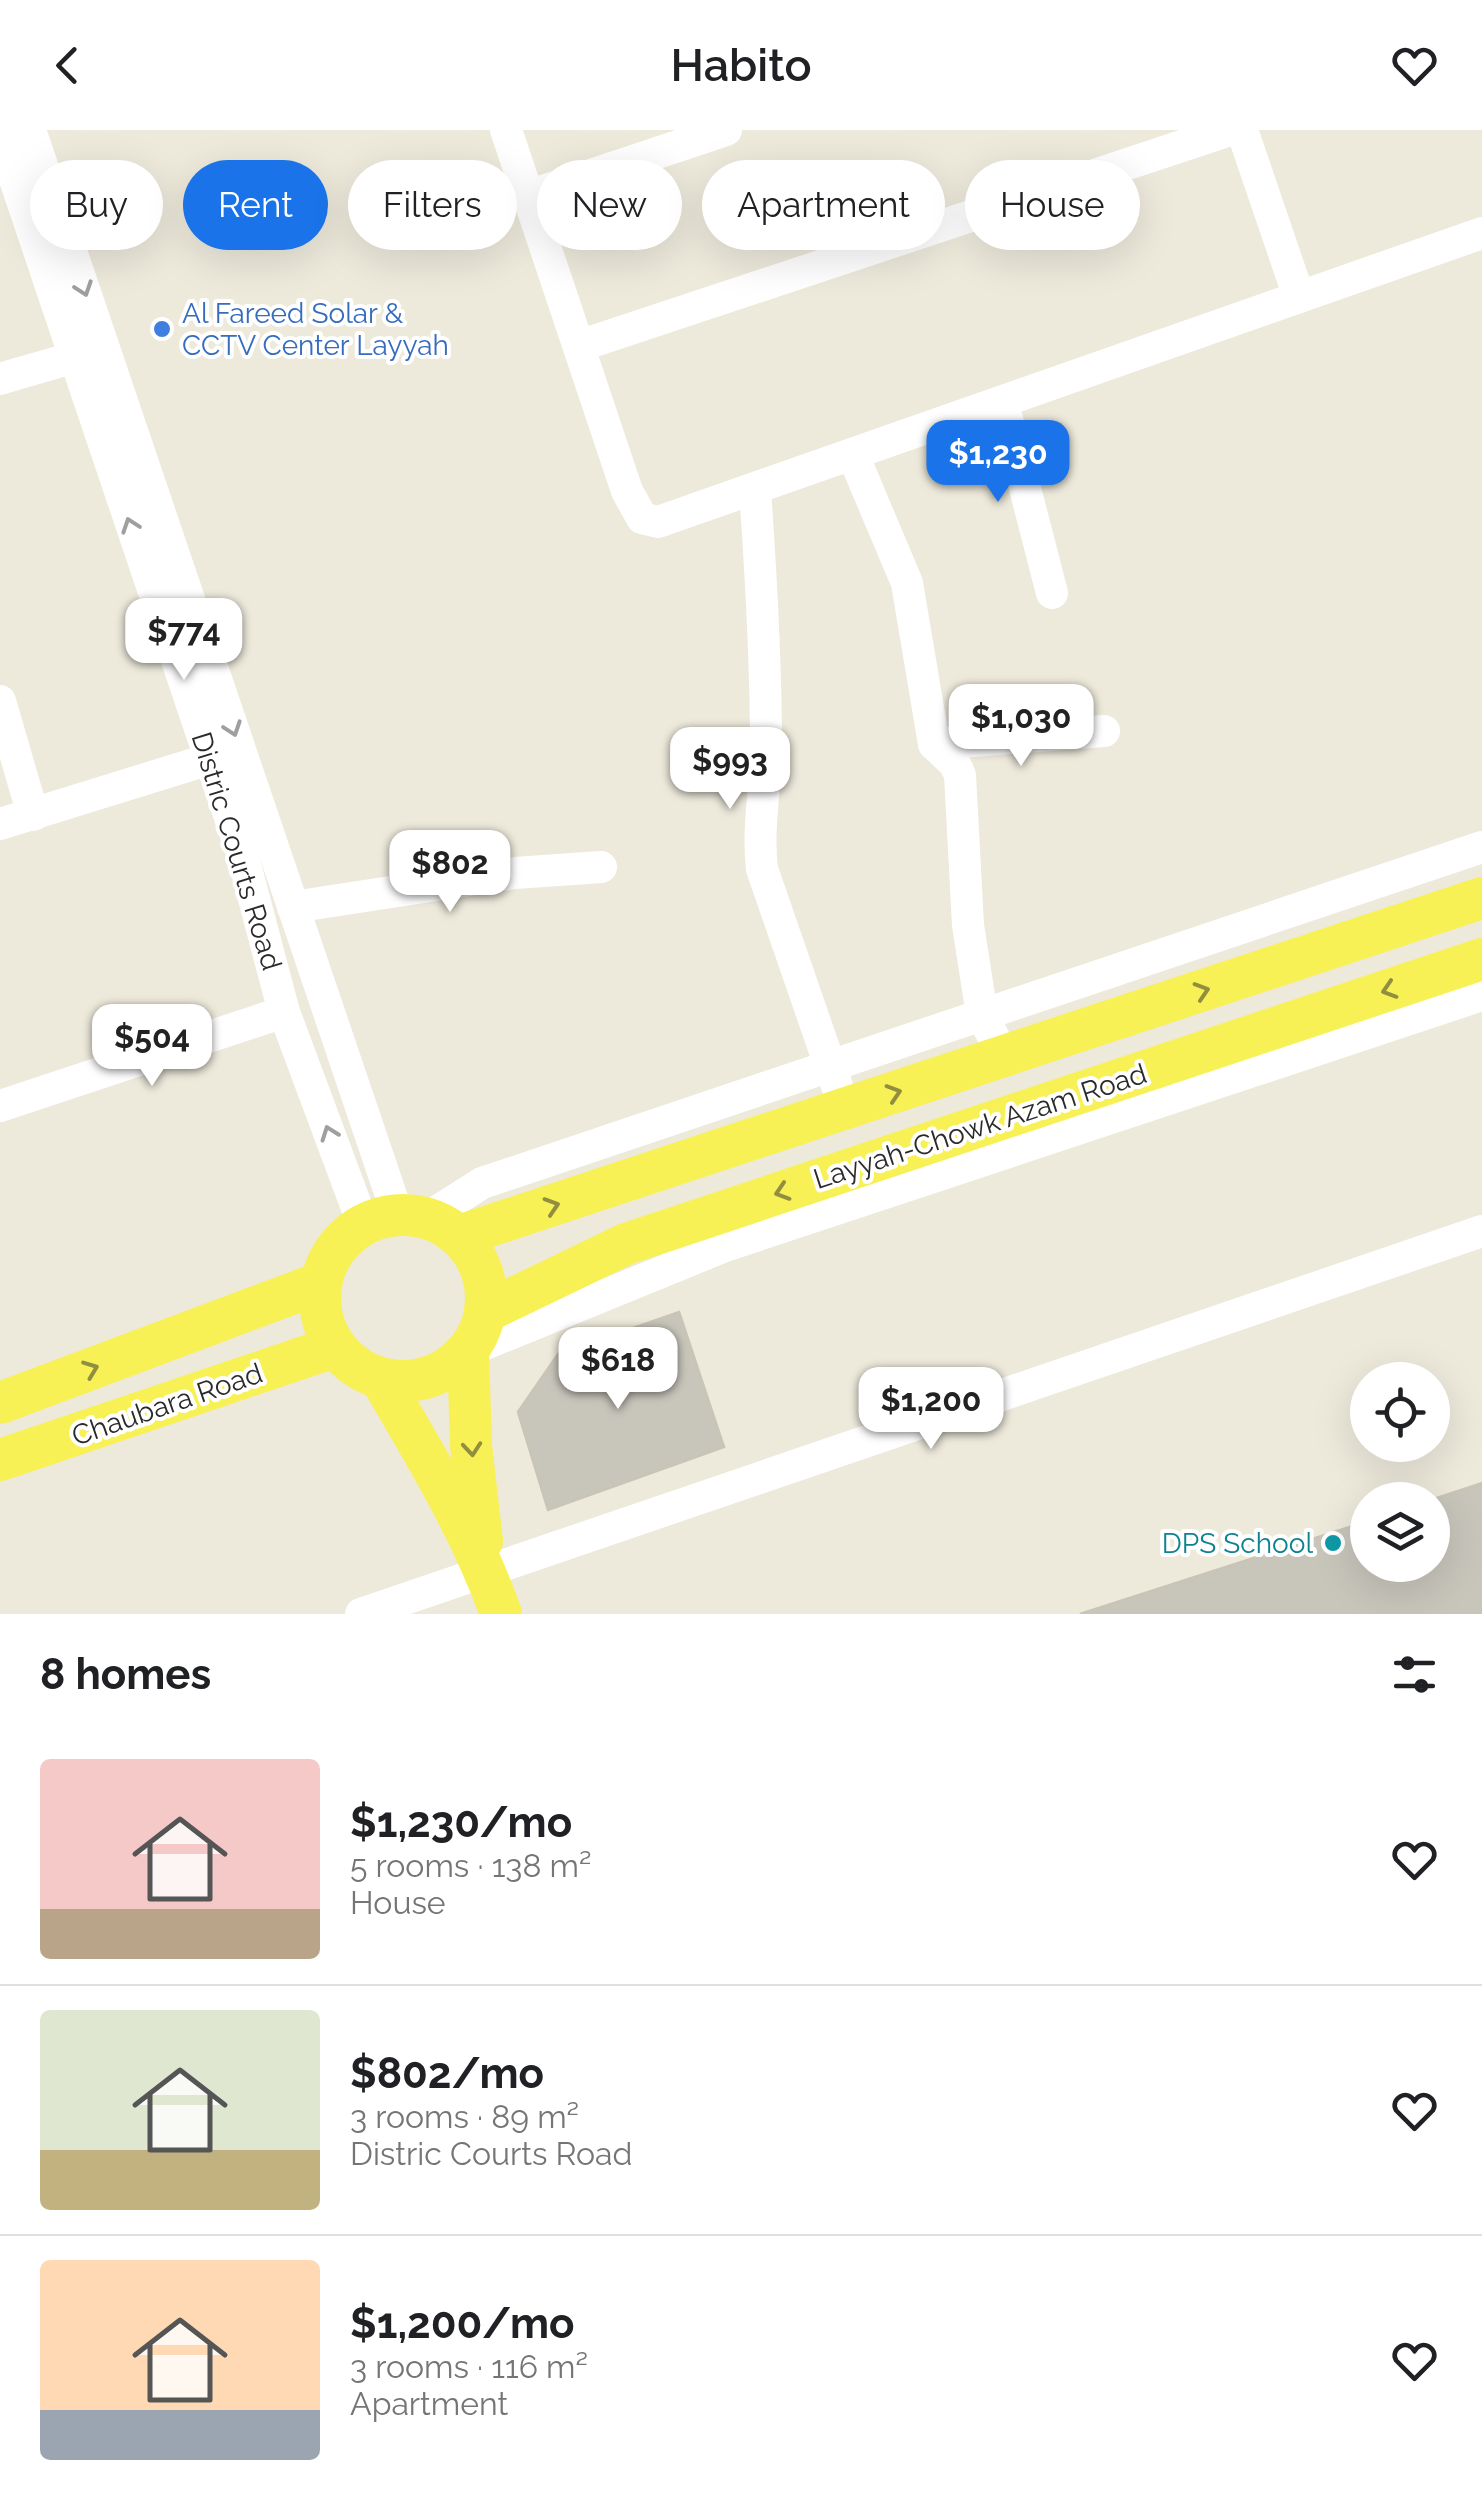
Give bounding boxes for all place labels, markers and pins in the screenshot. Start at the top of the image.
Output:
place label: Al Fareed Solar & CCTV Center Layyah [182,297,449,362]
marker: Al Fareed Solar & CCTV Center Layyah [151,318,173,340]
pin: $1,230 [917,420,1079,505]
pin: $774 [125,598,243,683]
pin: $1,030 [940,684,1102,769]
pin: $993 [671,727,789,812]
pin: $802 [391,830,509,915]
pin: $504 [93,1004,211,1089]
pin: $618 [559,1327,677,1412]
pin: $1,200 [850,1367,1012,1452]
place label: DPS School [1162,1527,1313,1560]
marker: DPS School [1322,1532,1344,1554]

